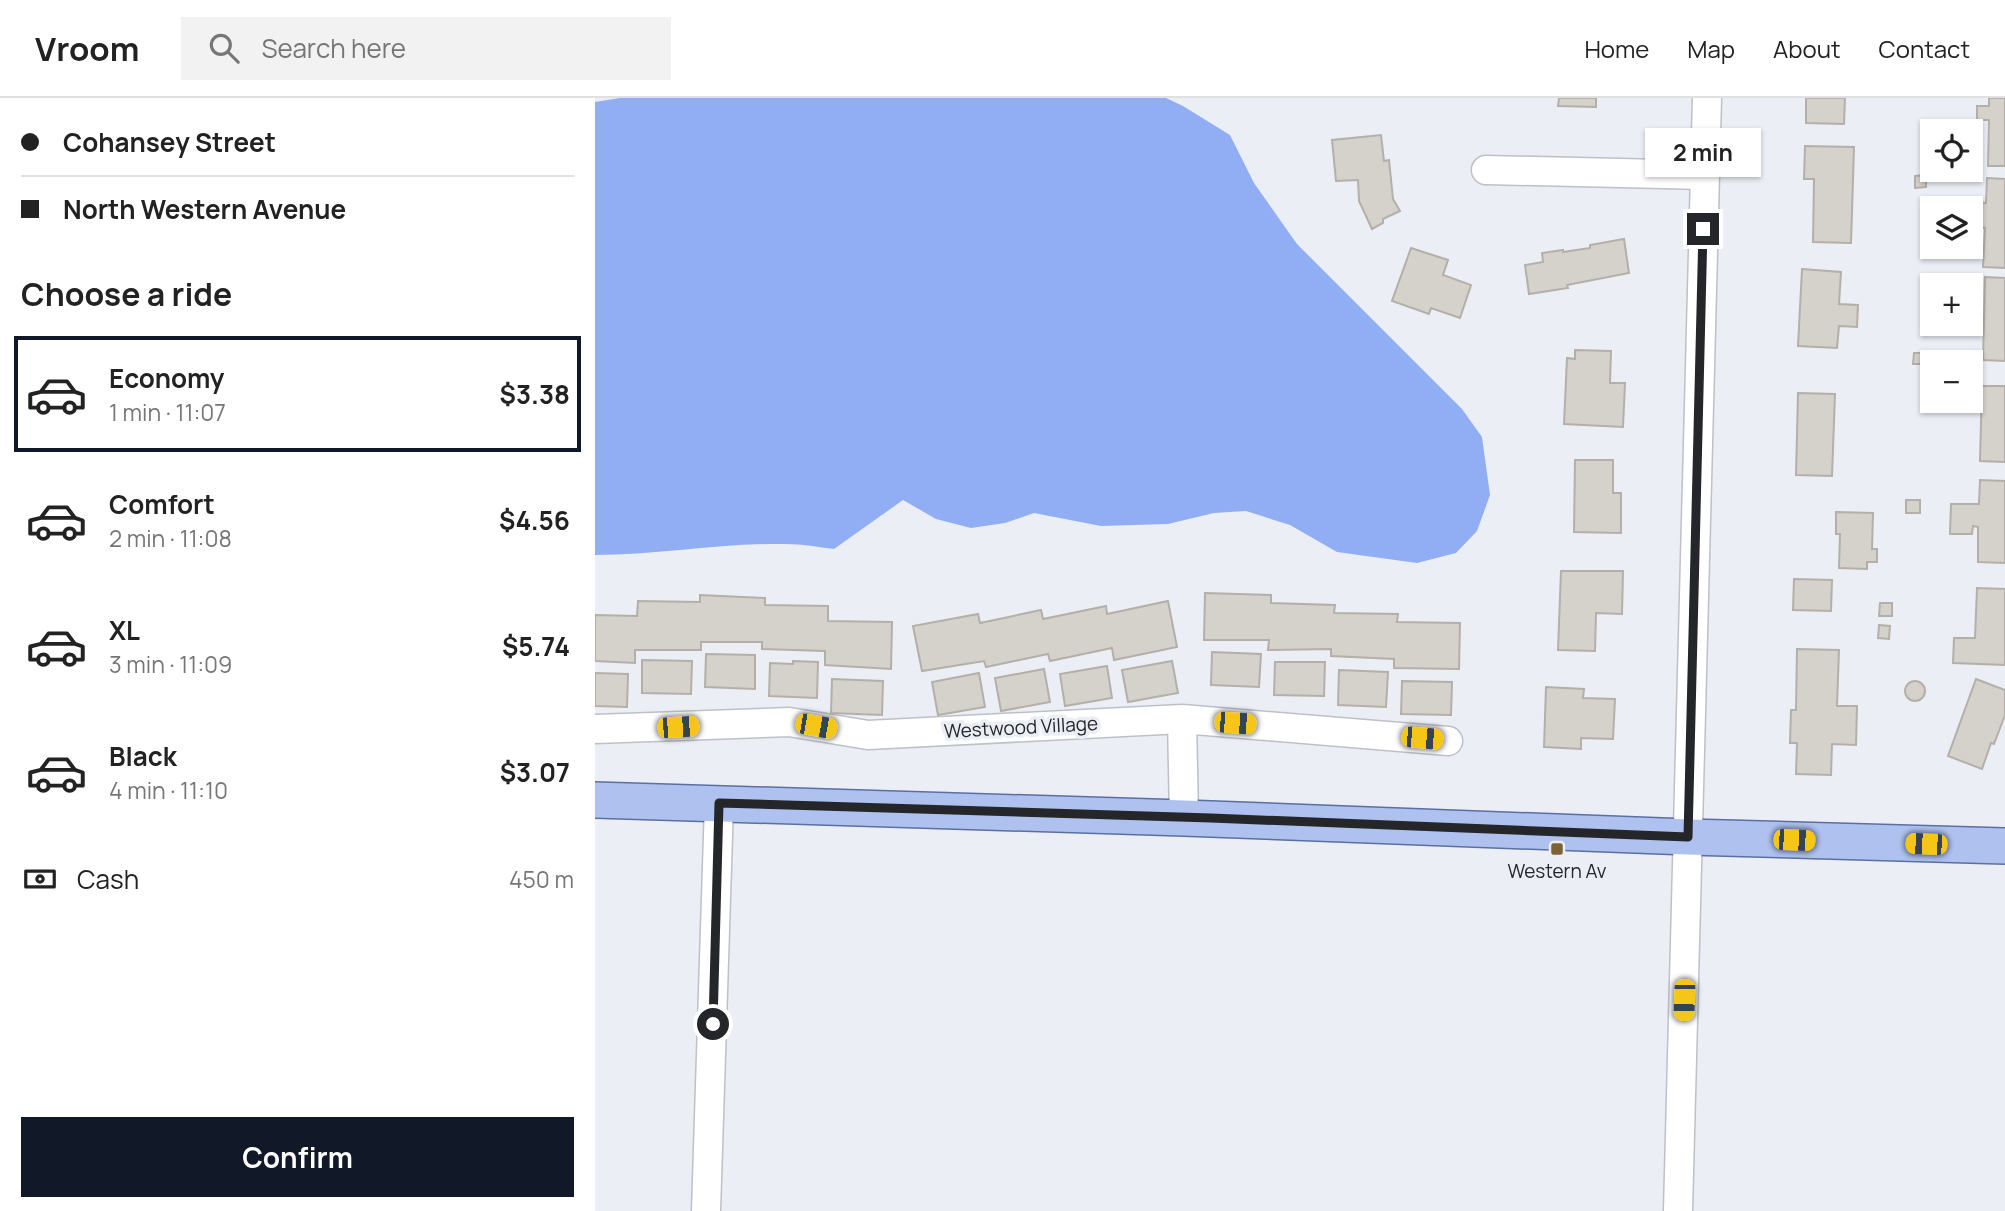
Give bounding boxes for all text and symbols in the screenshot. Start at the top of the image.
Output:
search box [181,17,671,80]
text: Vroom [35,26,139,71]
icon: search [205,29,243,67]
text: Search here [261,30,406,66]
text: Home [1584,32,1649,65]
text: Map [1687,32,1735,65]
text: About [1773,32,1841,65]
text: Contact [1879,32,1970,65]
map controls [1920,119,1983,413]
button: locate [1920,119,1983,182]
text: Cohansey Street [63,124,276,160]
callout: 2 min [1645,128,1761,176]
text: 2 min [1673,136,1733,168]
text: North Western Avenue [63,191,346,227]
button: layers [1920,196,1983,259]
route end [1687,213,1719,245]
text: Choose a ride [21,272,232,316]
button: + [1920,273,1983,336]
button: − [1920,350,1983,413]
text: Economy [109,360,224,396]
icon: car [25,363,88,426]
text: $3.38 [500,376,570,412]
text: 1 min · 11:07 [109,396,226,428]
text: Comfort [109,486,215,522]
icon: car [25,489,88,552]
text: $4.56 [499,502,570,538]
text: 2 min · 11:08 [109,522,232,554]
text: XL [109,612,140,648]
icon: car [25,615,88,678]
text: $5.74 [502,628,570,664]
text: 3 min · 11:09 [109,648,232,680]
street label: Westwood Village [943,710,1099,744]
car [1214,711,1257,735]
car [794,712,839,740]
car [657,715,700,739]
car [1401,726,1444,750]
text: Black [109,738,177,774]
icon: car [25,741,88,804]
text: $3.07 [500,754,570,790]
text: 4 min · 11:10 [109,774,228,806]
car [1773,829,1816,851]
car [1905,833,1948,855]
marker: Western Av [1549,841,1565,857]
place label: Western Av [1508,858,1607,884]
icon: cash [21,860,59,898]
text: Cash [77,861,139,897]
text: 450 m [509,863,574,895]
car [1673,979,1696,1021]
route start [697,1008,729,1040]
button: Confirm [21,1117,574,1197]

